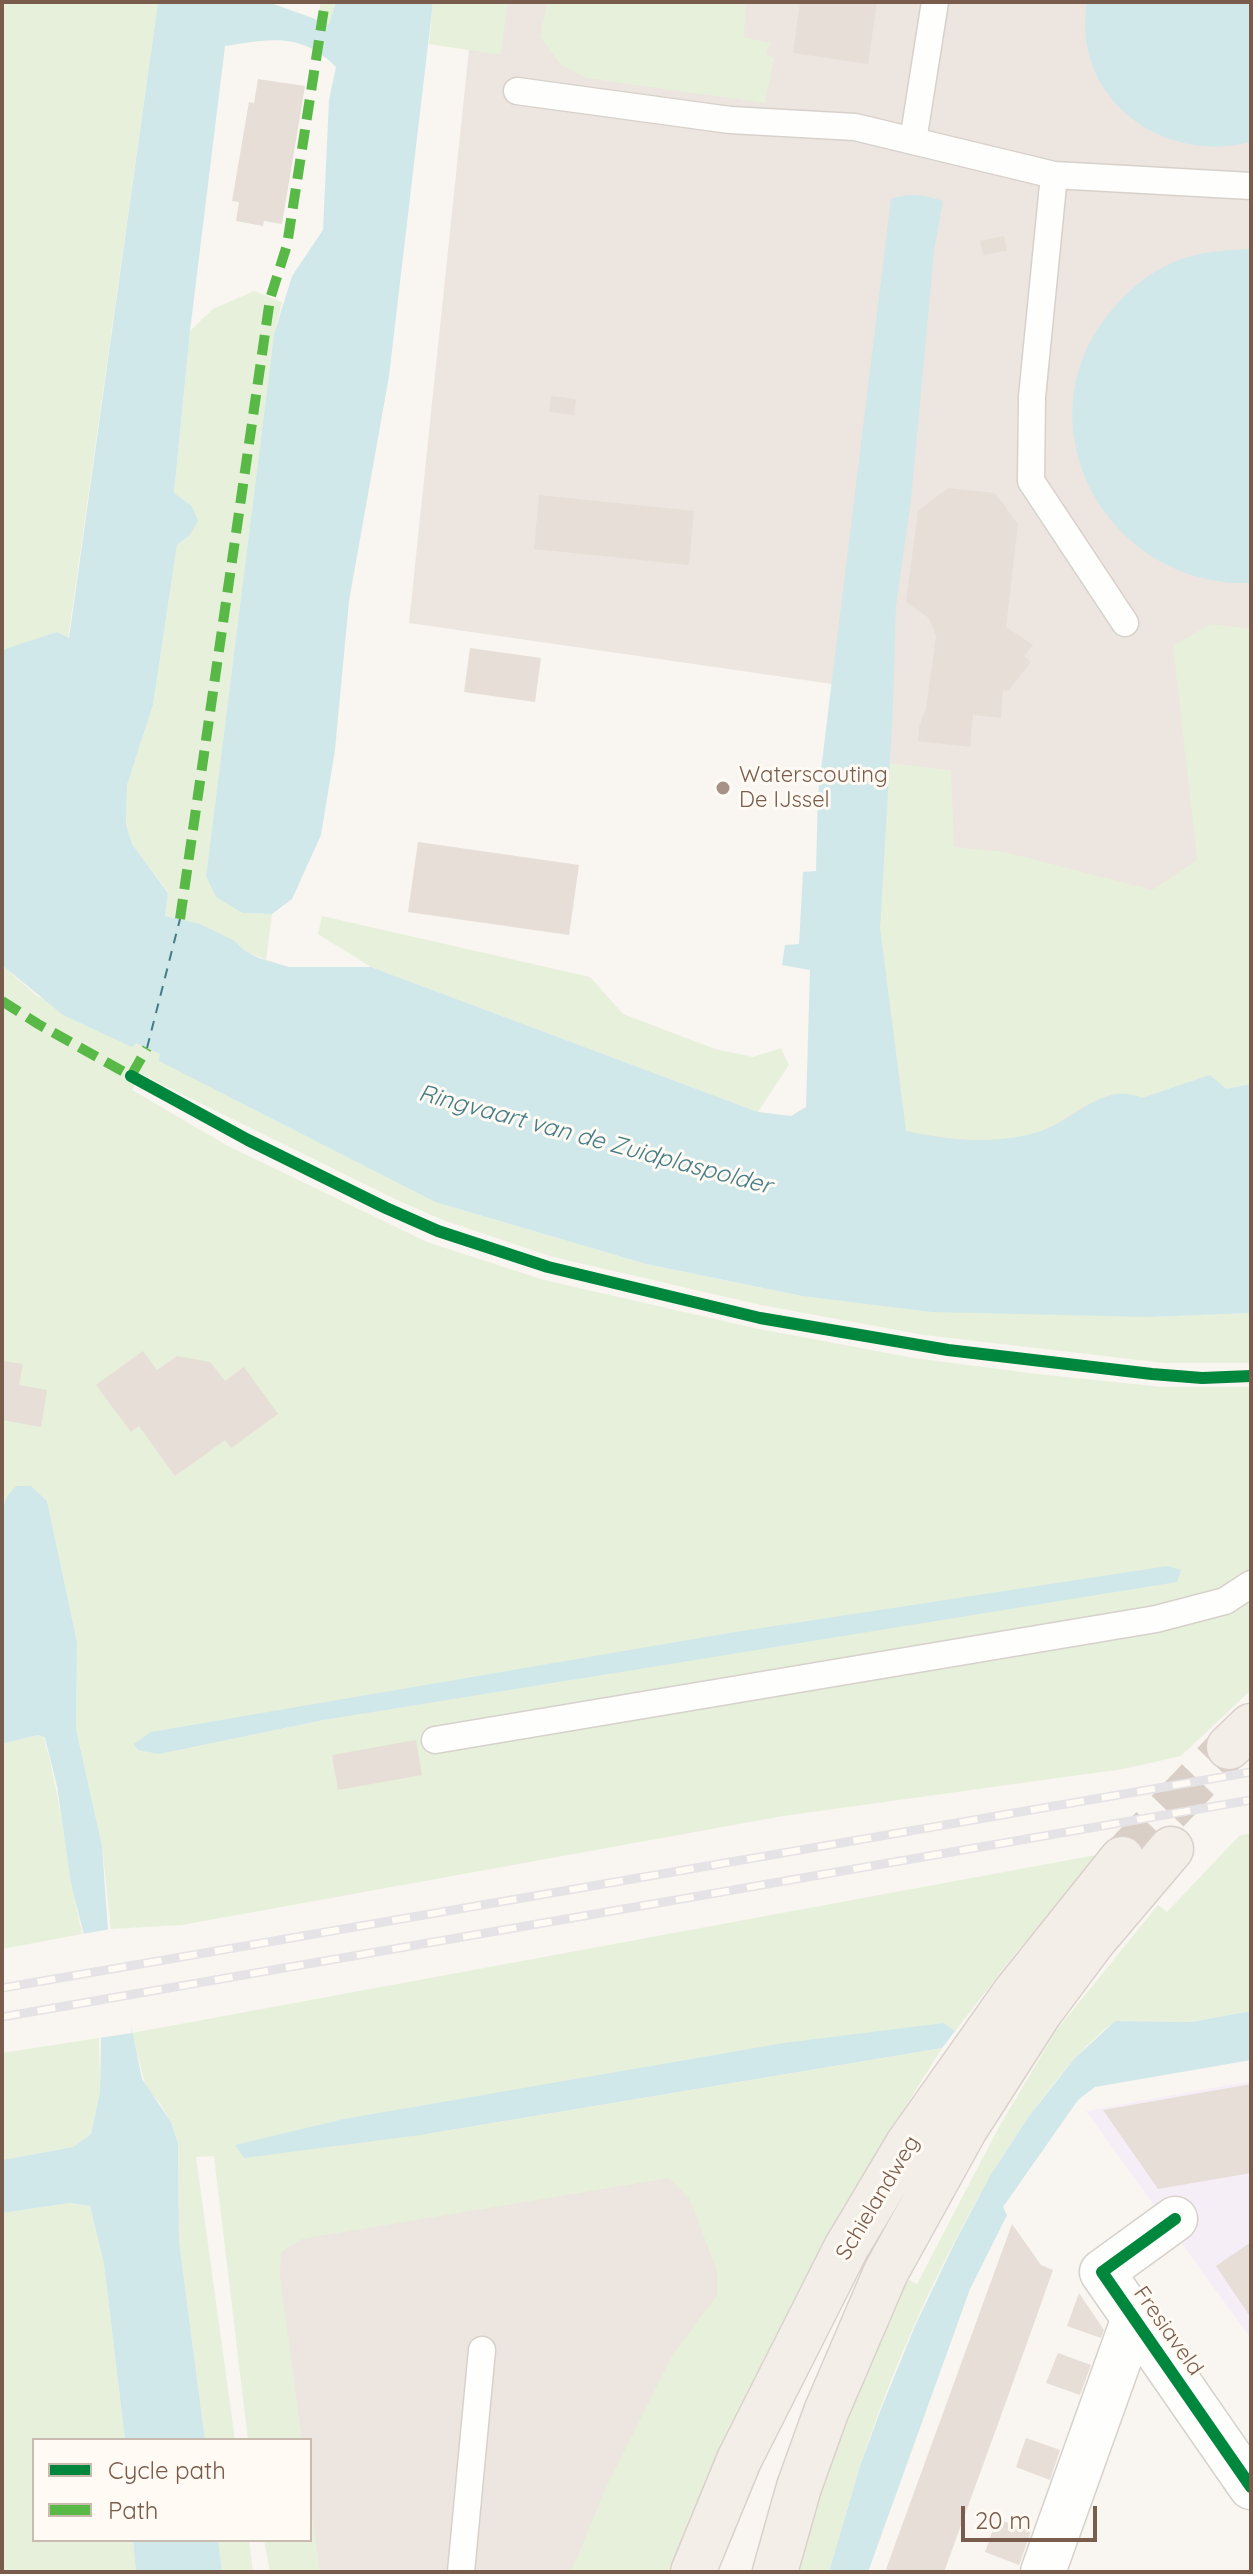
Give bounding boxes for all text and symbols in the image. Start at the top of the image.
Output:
place label: Waterscouting De IJssel [739,762,888,814]
marker: Waterscouting De IJssel [714,779,732,797]
water label: Ringvaart van de Zuidplaspolder [415,1079,775,1201]
street label: Schielandweg [831,2131,925,2265]
street label: Fresiaveld [1128,2281,1208,2381]
legend [32,2438,312,2542]
text: Cycle path [108,2455,226,2485]
scale bar [965,2490,1101,2540]
text: Path [108,2495,159,2525]
text: 20 m [975,2505,1031,2535]

